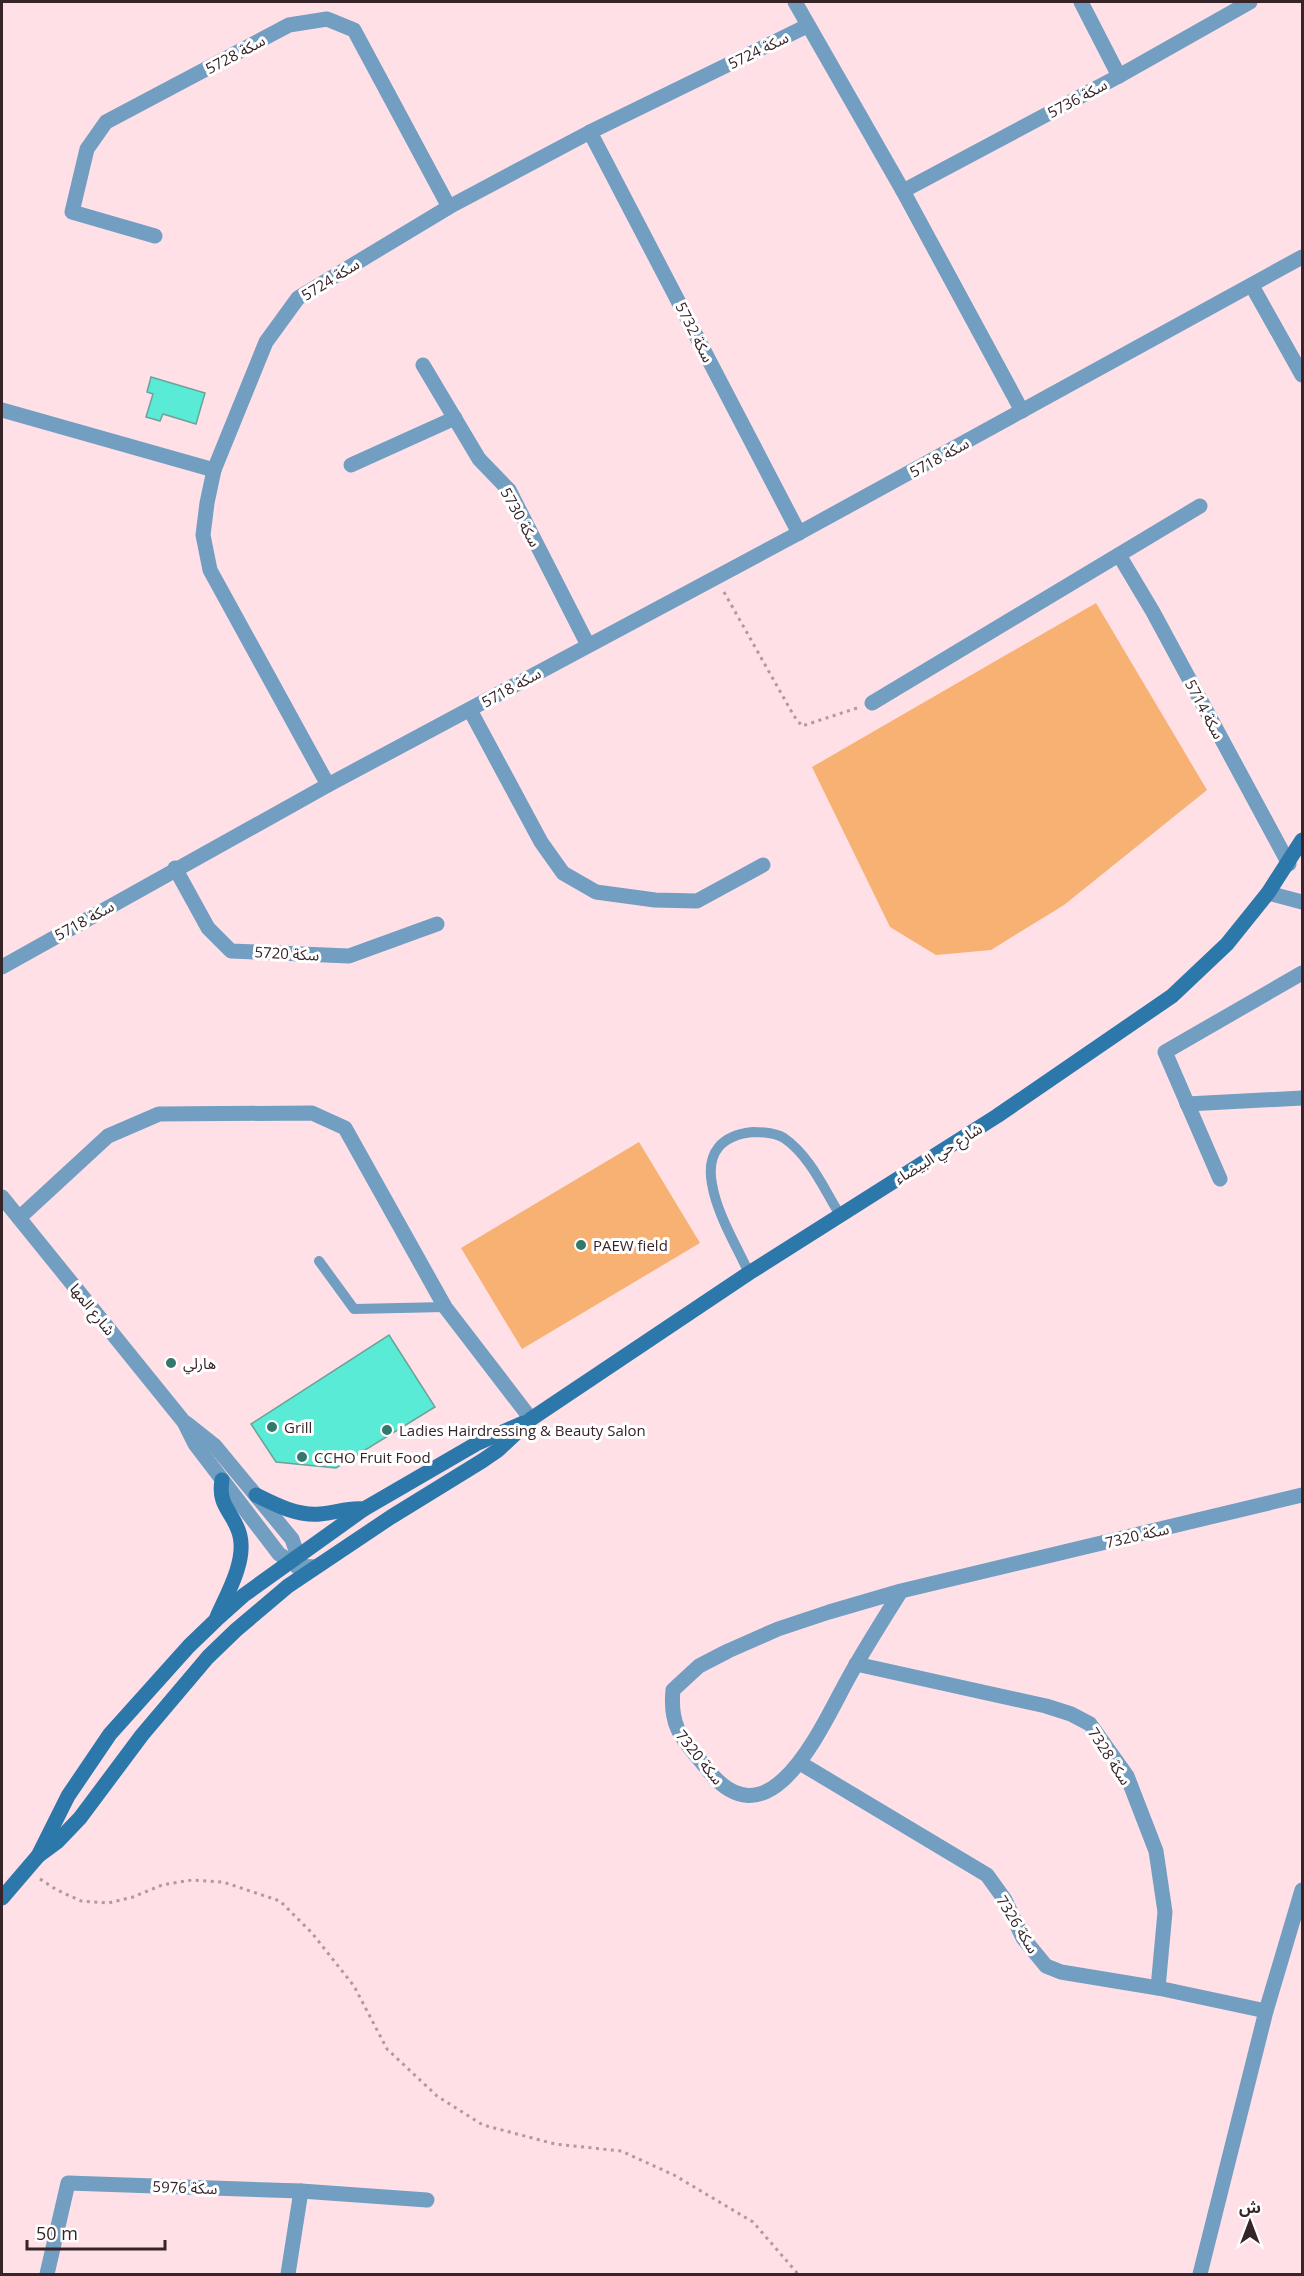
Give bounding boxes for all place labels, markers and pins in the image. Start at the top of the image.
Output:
place label: PAEW field [593,1235,668,1255]
marker: PAEW field [574,1238,588,1252]
place label: هارلي [183,1353,216,1375]
marker: هارلي [164,1356,178,1370]
place label: Grill [284,1417,312,1437]
marker: Grill [265,1420,279,1434]
place label: Ladies Hairdressing & Beauty Salon [399,1420,646,1440]
marker: Ladies Hairdressing & Beauty Salon [380,1423,394,1437]
place label: CCHO Fruit Food [314,1447,431,1467]
marker: CCHO Fruit Food [295,1450,309,1464]

